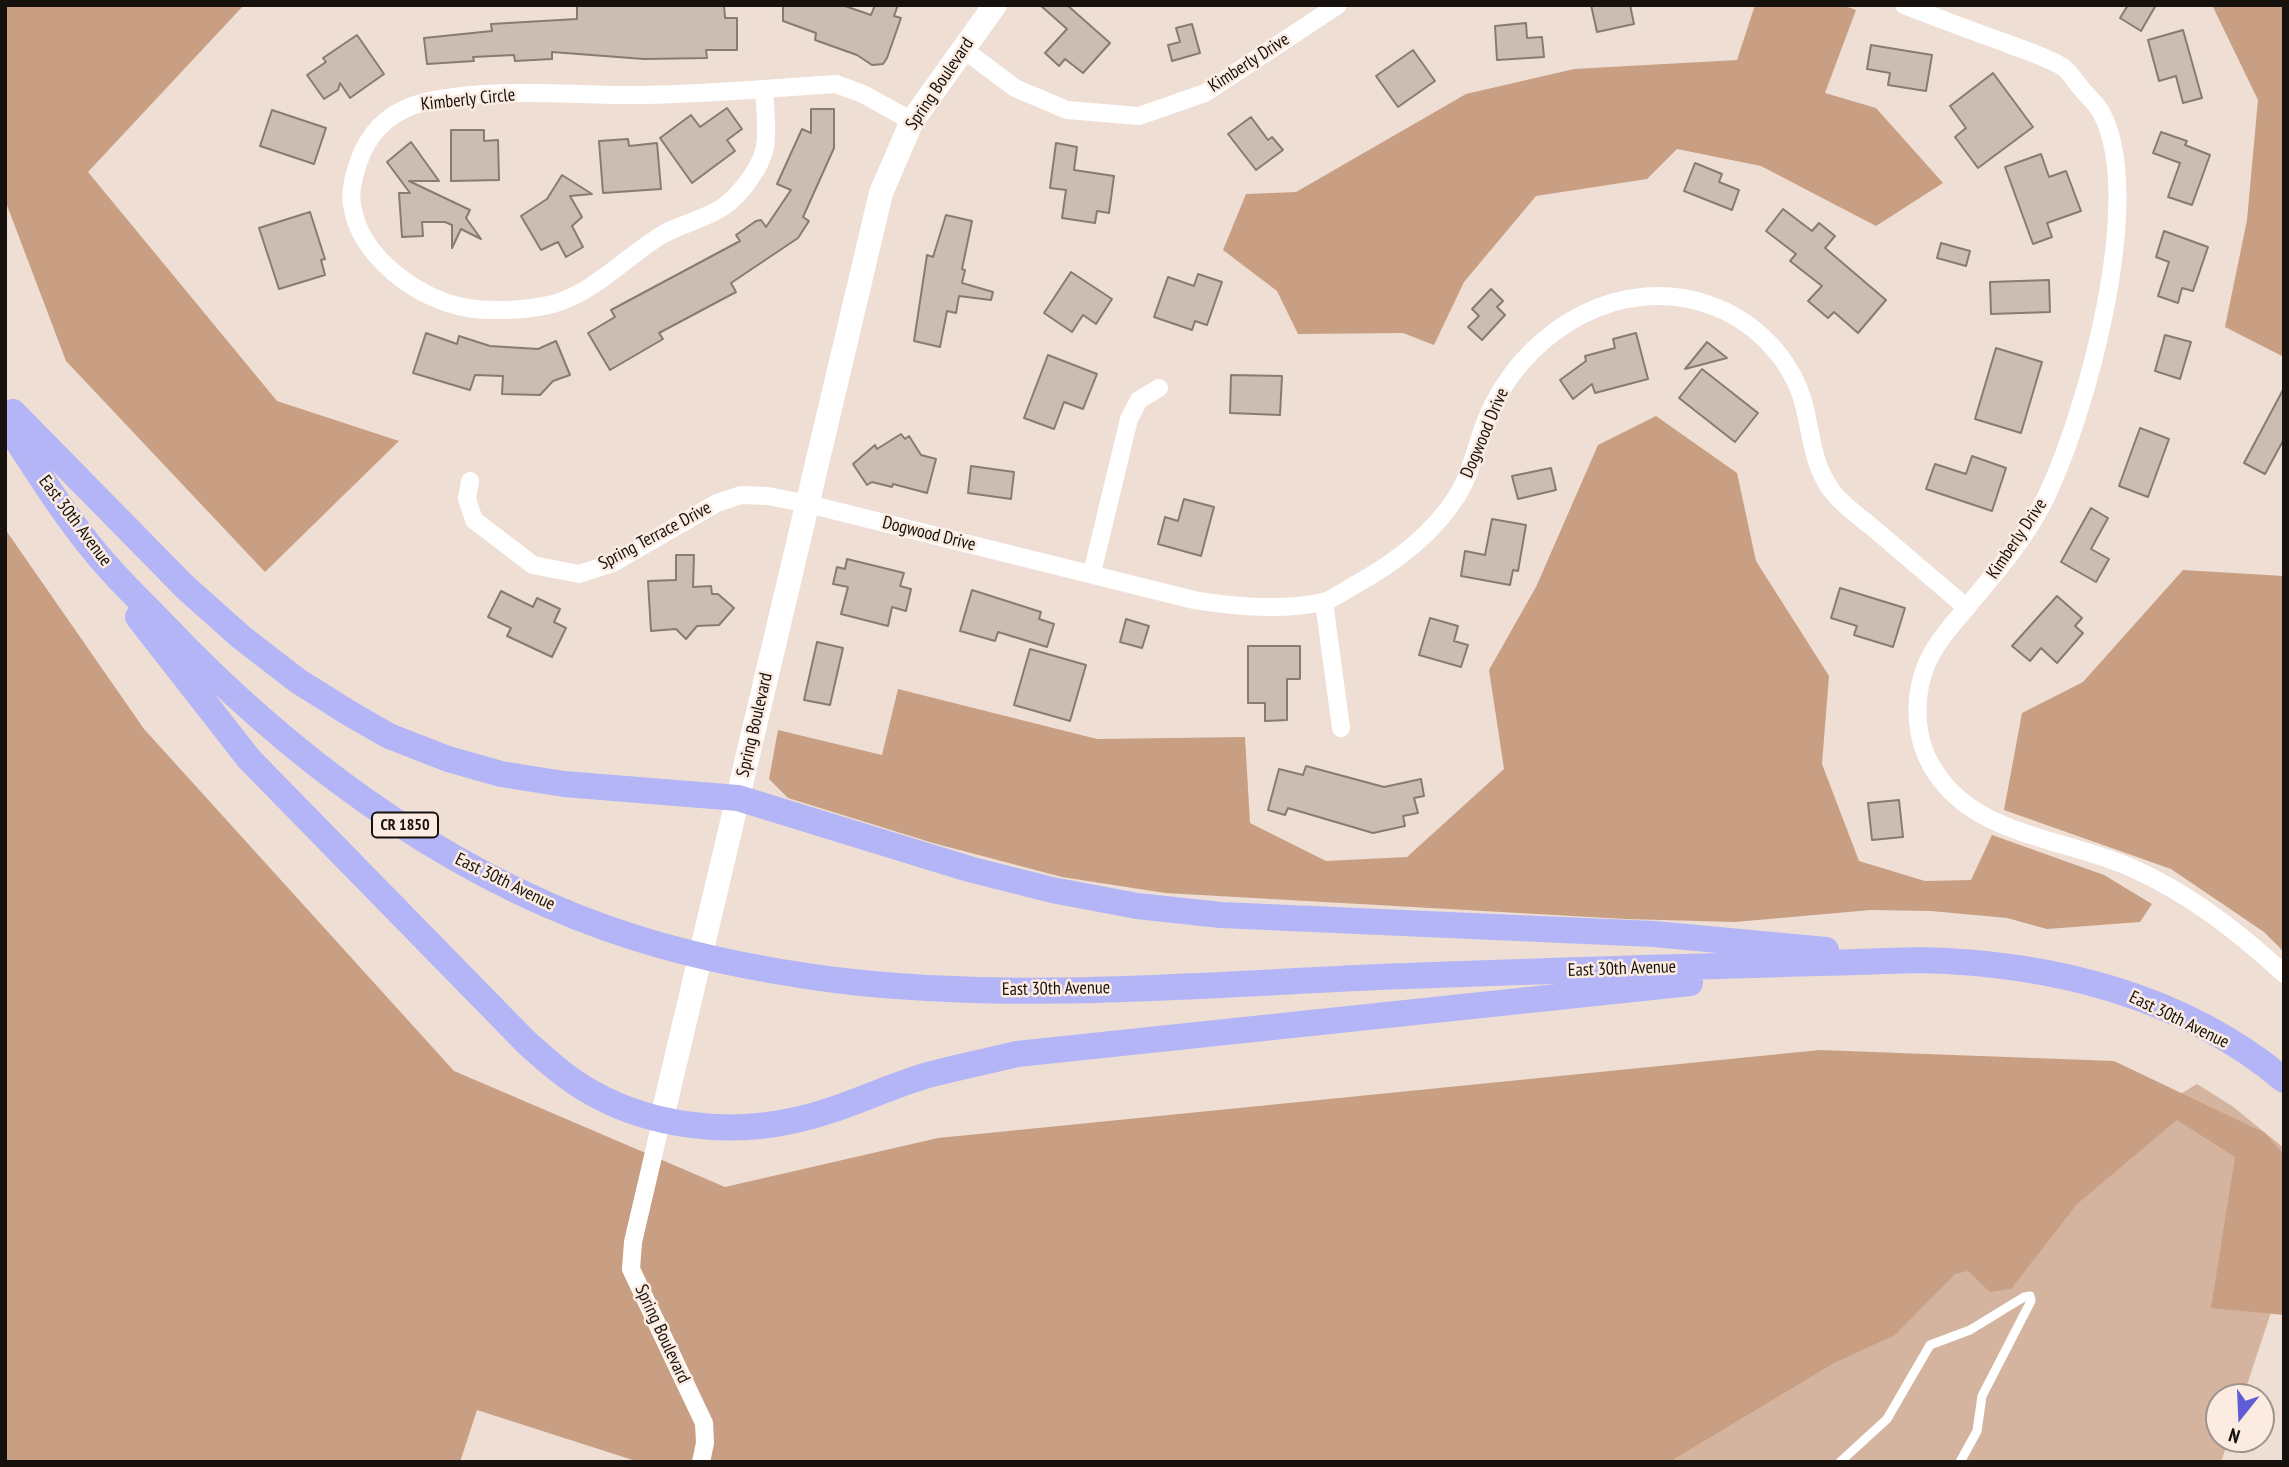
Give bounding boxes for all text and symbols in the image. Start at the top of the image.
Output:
street label: Kimberly Drive [1204,29,1294,97]
street label: Spring Boulevard [901,34,979,134]
street label: Kimberly Circle [420,84,516,116]
street label: Dogwood Drive [1456,385,1514,481]
street label: East 30th Avenue [34,471,116,571]
street label: Kimberly Drive [1982,495,2052,583]
street label: Spring Terrace Drive [595,497,715,575]
street label: Dogwood Drive [880,512,978,556]
street label: Spring Boulevard [733,671,777,779]
road number: CR 1850 [372,812,438,838]
street label: East 30th Avenue [452,849,558,915]
street label: East 30th Avenue [1568,956,1676,982]
street label: East 30th Avenue [1002,977,1110,1001]
street label: East 30th Avenue [2126,987,2232,1053]
street label: Spring Boulevard [630,1281,694,1387]
north arrow [2205,1383,2275,1453]
text: N [2226,1423,2243,1449]

